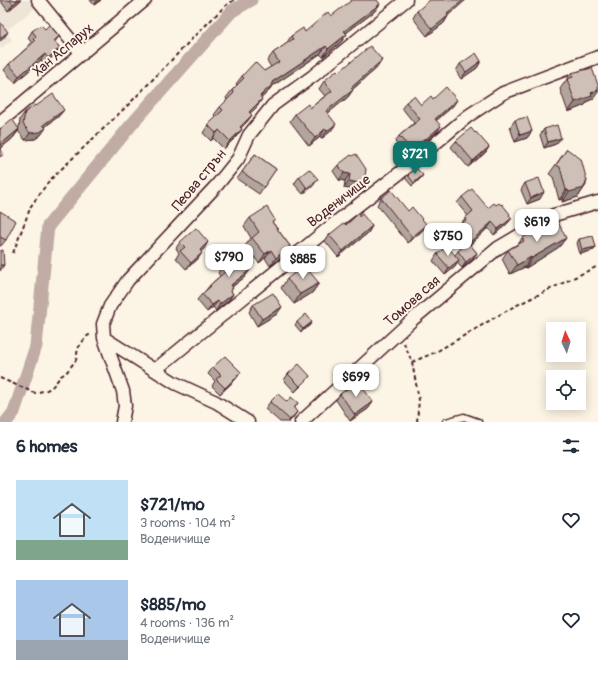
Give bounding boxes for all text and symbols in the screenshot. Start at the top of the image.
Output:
street label: Хан Аспарух [29,20,97,80]
pin: $721 [391,141,439,175]
street label: Пеова стрън [168,146,230,214]
text: $721 [402,146,428,162]
street label: Воденичище [304,171,374,231]
pin: $619 [513,209,561,243]
text: $619 [524,214,550,230]
pin: $750 [424,223,472,257]
text: $750 [433,228,463,244]
pin: $790 [205,244,253,278]
pin: $885 [279,246,327,280]
text: $790 [214,249,244,265]
text: $885 [289,251,317,267]
street label: Томова сая [381,272,443,330]
north arrow [546,322,586,362]
map controls [546,322,586,410]
pin: $699 [332,364,380,398]
text: $699 [342,369,370,385]
button: locate [546,370,586,410]
icon: filters [560,435,582,457]
text: 6 homes [16,436,77,457]
text: $721/mo [140,494,205,515]
icon: home [48,496,96,544]
icon: heart [560,509,582,531]
text: 3 rooms · 104 m² [140,515,235,531]
text: Воденичище [140,531,210,547]
text: $885/mo [140,594,206,615]
icon: home [48,596,96,644]
icon: heart [560,609,582,631]
text: 4 rooms · 136 m² [140,615,234,631]
text: Воденичище [140,631,210,647]

